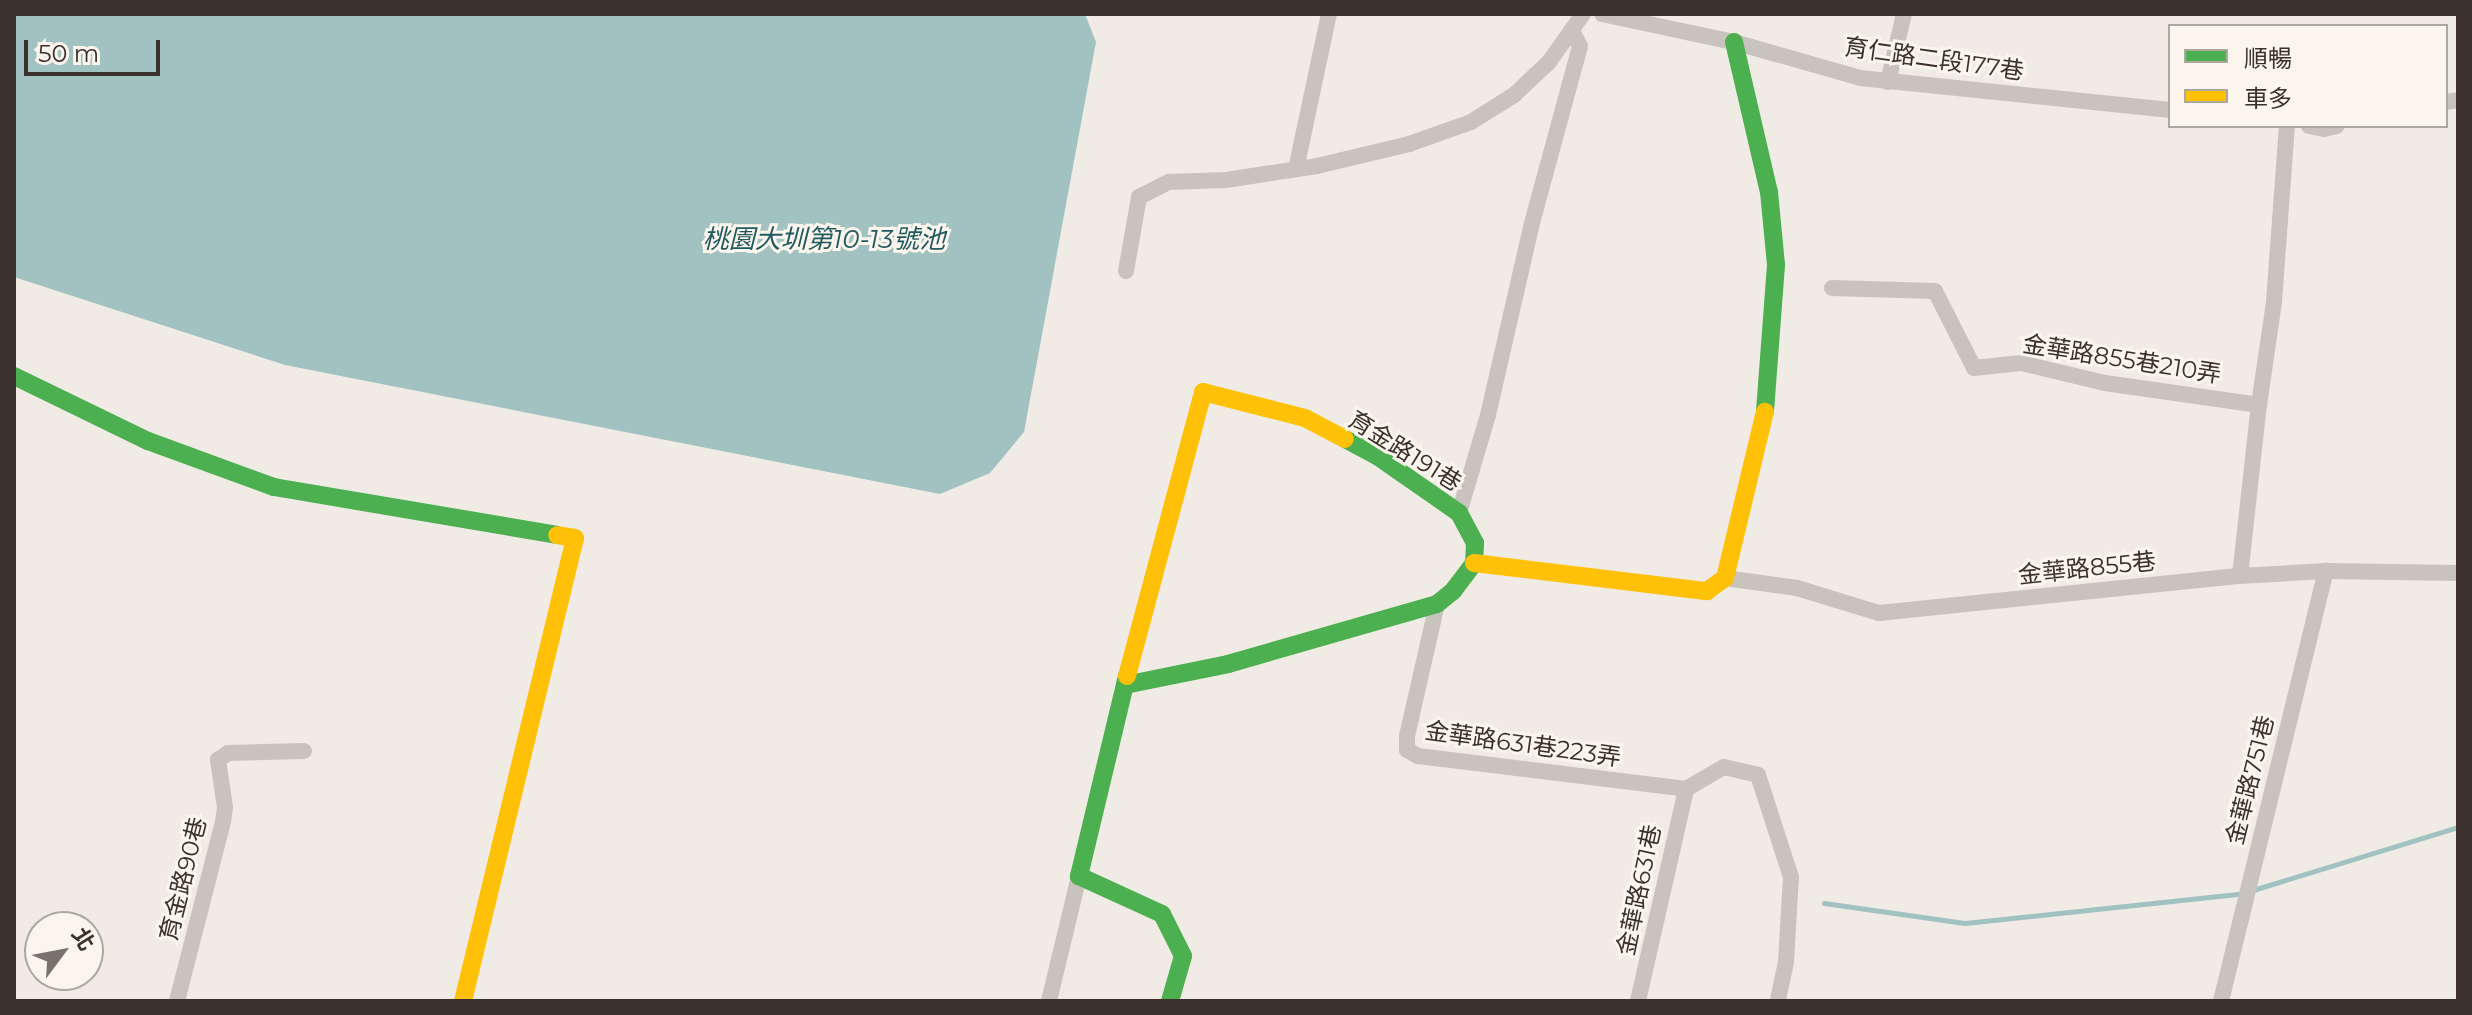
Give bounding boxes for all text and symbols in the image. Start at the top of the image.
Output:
scale bar [28,24,164,74]
legend [2168,24,2448,128]
street label: 育仁路二段177巷 [1842,32,2026,86]
text: 50 m [38,39,99,68]
text: 順暢 [2244,44,2292,73]
text: 車多 [2244,84,2292,113]
water label: 桃園大圳第10-13號池 [703,224,945,256]
street label: 金華路855巷210弄 [2021,329,2223,389]
street label: 育金路191巷 [1343,405,1467,497]
street label: 金華路855巷 [2017,546,2157,590]
street label: 金華路751巷 [2220,713,2280,847]
street label: 金華路631巷223弄 [1423,716,1623,772]
street label: 育金路90巷 [154,814,212,944]
street label: 金華路631巷 [1611,822,1667,958]
north arrow [24,911,104,991]
text: 北 [66,923,100,956]

